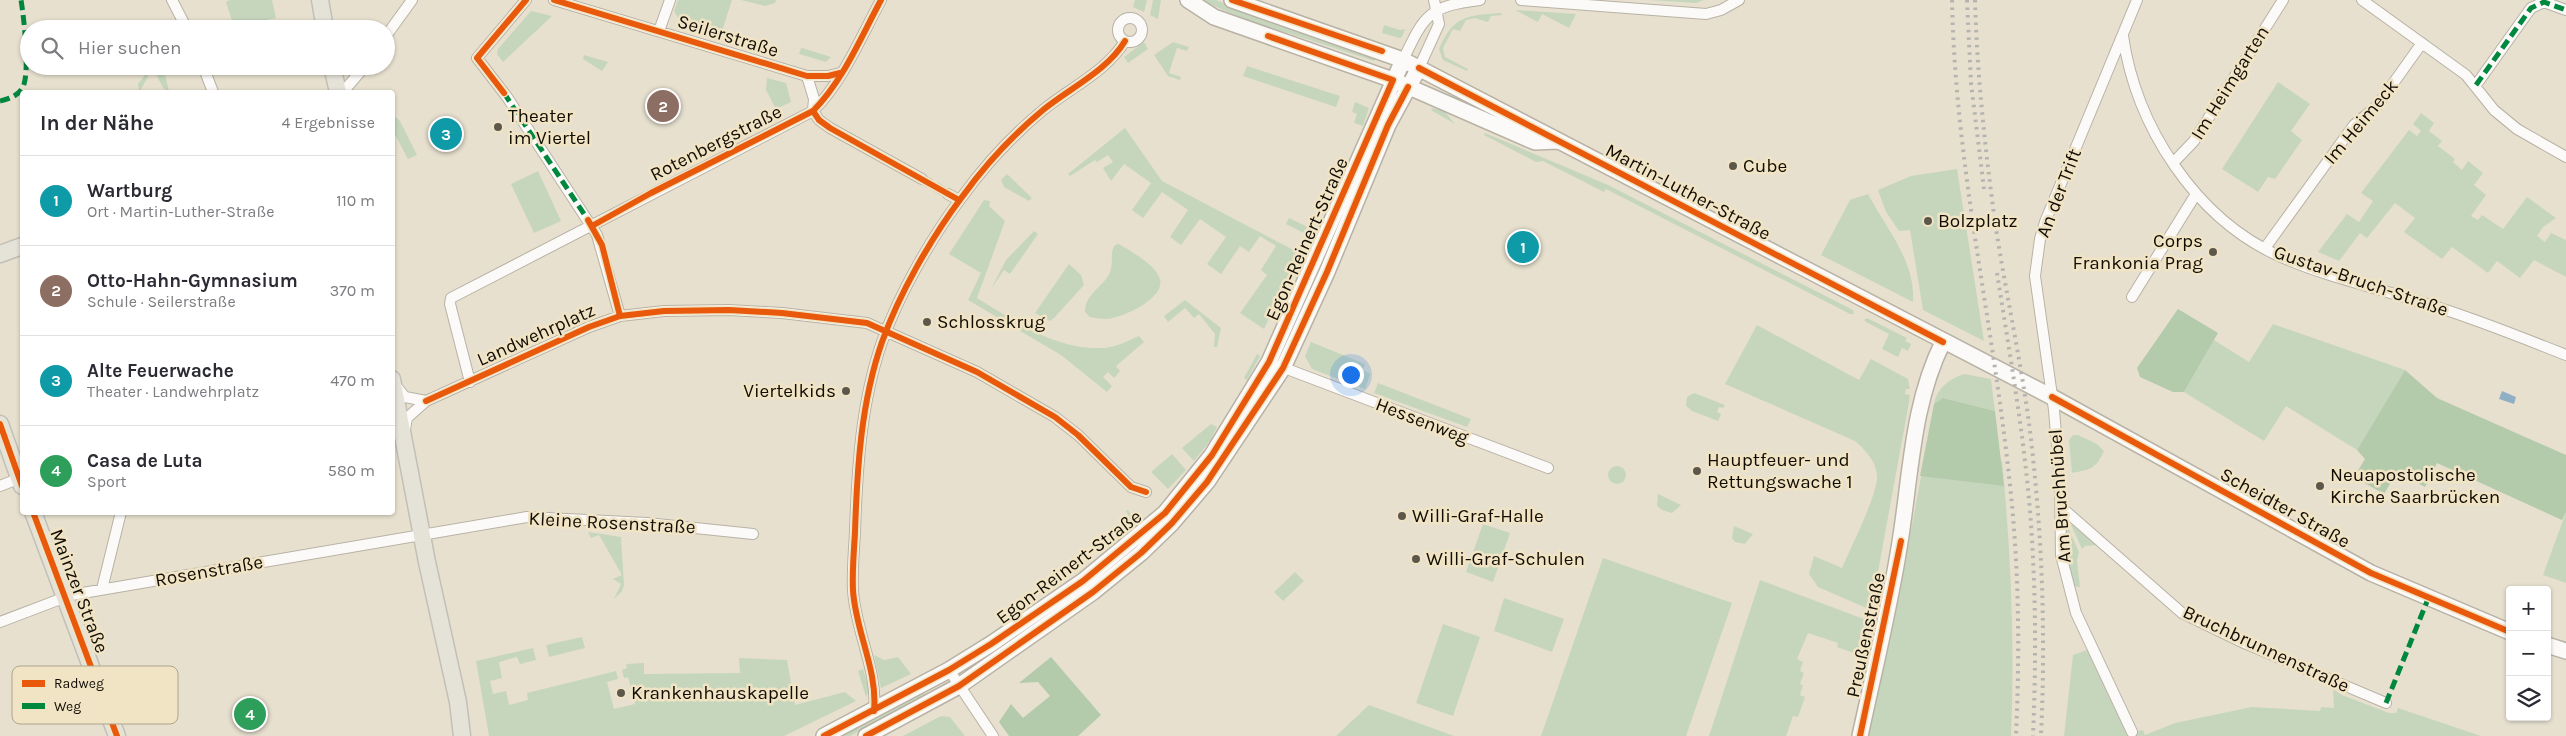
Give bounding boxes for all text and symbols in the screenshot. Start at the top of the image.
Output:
street label: Seilerstraße [675,10,781,62]
search box [20,20,395,75]
street label: Im Heimgarten [2186,22,2274,144]
icon: search [38,34,66,62]
text: Hier suchen [78,37,181,59]
street label: Im Heimeck [2319,75,2403,169]
pin: 2 [647,87,679,125]
street label: Rotenbergstraße [647,100,785,186]
place label: Theater im Viertel [508,105,591,149]
text: In der Nähe [40,111,154,135]
text: 4 Ergebnisse [282,113,375,132]
pin: 3 [430,115,462,153]
marker: Theater im Viertel [492,121,504,133]
street label: Martin-Luther-Straße [1602,139,1774,245]
street label: An der Trift [2032,145,2086,241]
street label: Egon-Reinert-Straße [1261,154,1353,324]
place label: Cube [1743,155,1787,177]
marker: Cube [1727,160,1739,172]
text: Wartburg [87,180,172,202]
text: 1 [53,191,59,210]
text: 110 m [336,191,375,210]
text: Ort · Martin-Luther-Straße [87,202,274,221]
place label: Bolzplatz [1938,210,2018,232]
marker: Bolzplatz [1922,215,1934,227]
pin: 1 [1507,228,1539,266]
place label: Corps Frankonia Prag [2072,230,2203,274]
street label: Gustav-Bruch-Straße [2271,241,2451,321]
marker: Corps Frankonia Prag [2207,246,2219,258]
text: Otto-Hahn-Gymnasium [87,270,298,292]
text: 2 [51,281,61,300]
text: 370 m [330,281,375,300]
text: Schule · Seilerstraße [87,292,236,311]
street label: Landwehrplatz [474,299,598,371]
place label: Schlosskrug [937,311,1046,333]
marker: Schlosskrug [921,316,933,328]
text: Alte Feuerwache [87,360,234,382]
your location [1338,362,1364,388]
text: 3 [51,371,61,390]
text: 470 m [330,371,375,390]
place label: Viertelkids [743,380,836,402]
text: Theater · Landwehrplatz [87,382,259,401]
marker: Viertelkids [840,385,852,397]
street label: Hessenweg [1372,393,1472,449]
street label: Am Bruchhübel [2044,428,2076,564]
place label: Hauptfeuer- und Rettungswache 1 [1707,449,1852,493]
text: Casa de Luta [87,450,203,472]
text: 4 [51,461,61,480]
text: 580 m [328,461,375,480]
street label: Scheidter Straße [2216,463,2354,553]
place label: Neuapostolische Kirche Saarbrücken [2330,464,2500,508]
marker: Hauptfeuer- und Rettungswache 1 [1691,465,1703,477]
text: Sport [87,472,127,491]
marker: Neuapostolische Kirche Saarbrücken [2314,480,2326,492]
street label: Egon-Reinert-Straße [992,505,1146,629]
place label: Willi-Graf-Halle [1412,505,1544,527]
street label: Kleine Rosenstraße [528,508,696,538]
marker: Willi-Graf-Halle [1396,510,1408,522]
street label: Mainzer Straße [45,526,113,656]
place label: Willi-Graf-Schulen [1426,548,1585,570]
street label: Rosenstraße [153,551,265,591]
marker: Willi-Graf-Schulen [1410,553,1422,565]
street label: Preußenstraße [1842,570,1890,700]
map controls [2506,586,2551,721]
button: + [2506,586,2551,631]
street label: Bruchbrunnenstraße [2179,601,2353,697]
button: − [2506,631,2551,676]
legend [12,666,178,724]
text: Radweg [54,675,104,692]
button: layers [2506,676,2551,721]
place label: Krankenhauskapelle [631,682,809,704]
marker: Krankenhauskapelle [615,687,627,699]
pin: 4 [234,695,266,733]
text: Weg [54,698,81,715]

